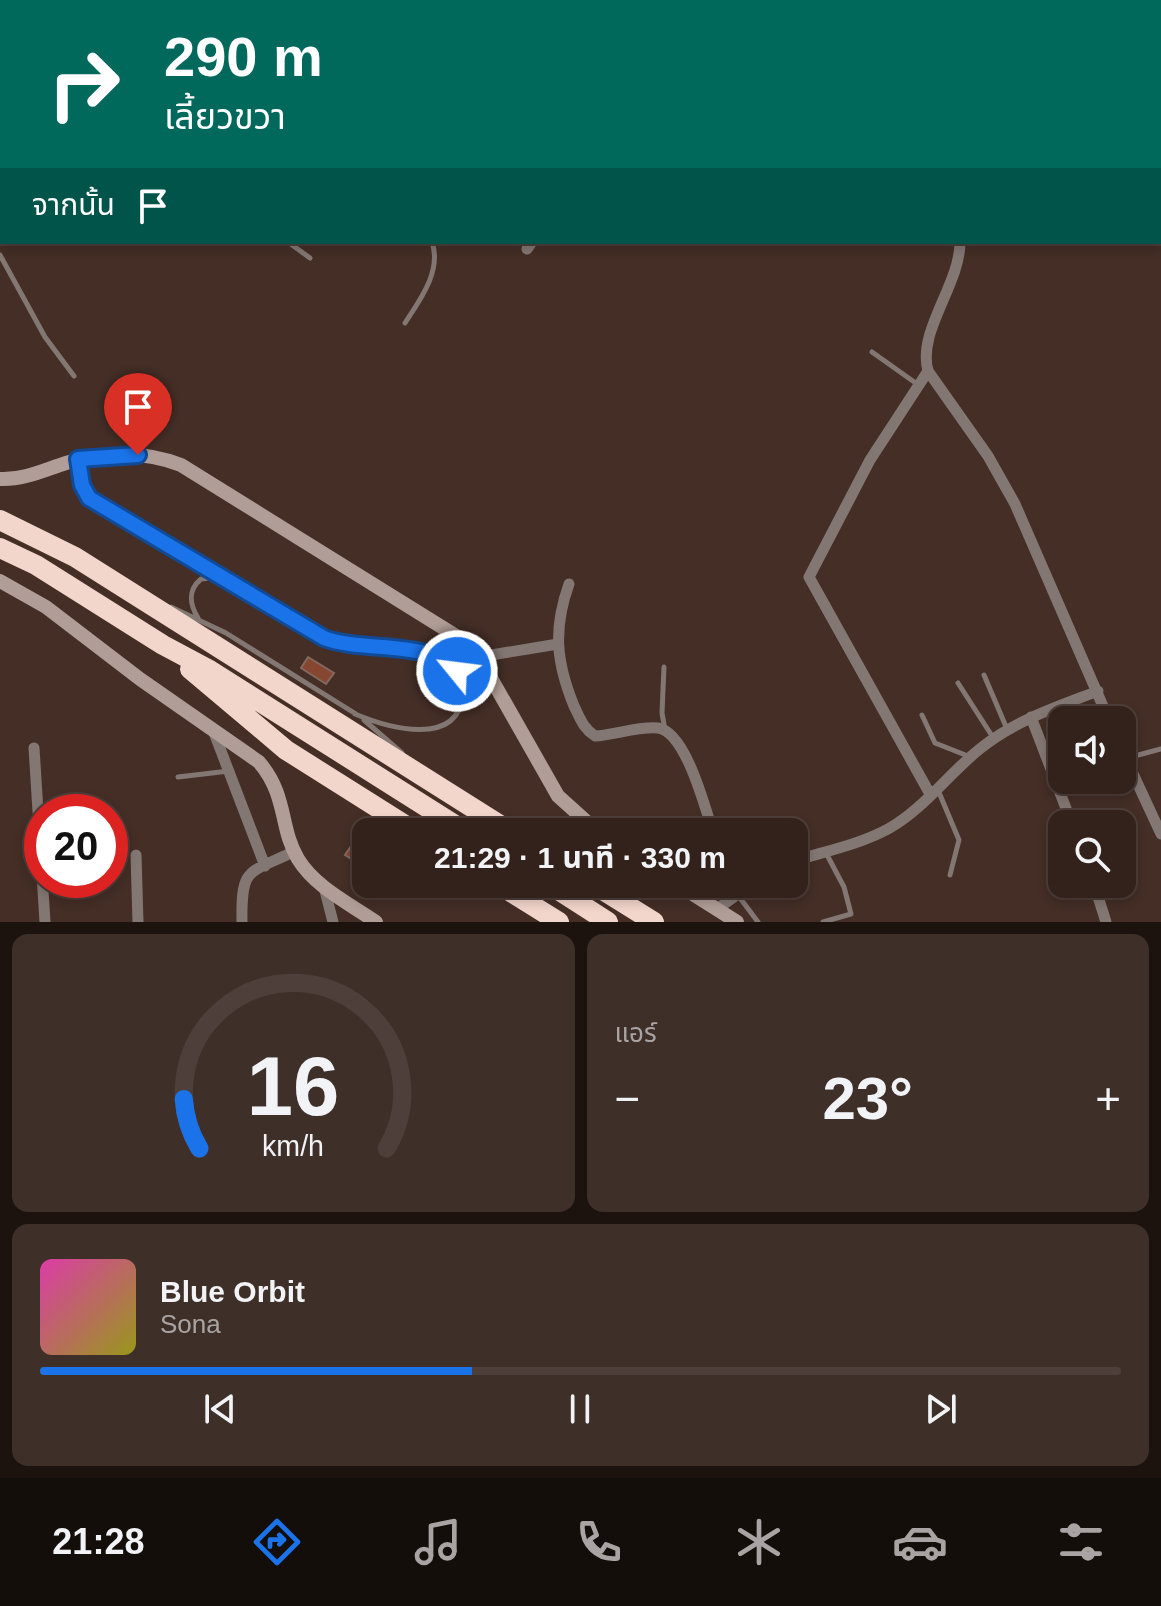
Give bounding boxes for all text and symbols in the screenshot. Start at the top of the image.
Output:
text: 290 m [164,25,323,88]
icon: right [32,32,136,136]
text: เลี้ยวขวา [164,96,286,137]
icon: arrive [131,184,175,228]
text: จากนั้น [32,188,115,221]
pin [104,373,172,455]
icon: arrive [116,385,160,429]
position arrow [415,629,499,713]
map controls [1048,706,1136,898]
button: sound [1048,706,1136,794]
speed limit sign: 20 [24,794,128,898]
button: search [1048,810,1136,898]
text: 21:29 · 1 นาที · 330 m [434,841,726,874]
text: แอร์ [615,1018,657,1048]
text: 16 [247,1040,340,1133]
text: 23° [822,1065,913,1132]
text: − [615,1074,640,1123]
text: + [1095,1074,1121,1123]
text: km/h [262,1130,324,1162]
text: Blue Orbit [160,1275,305,1308]
text: Sona [160,1309,221,1339]
icon: previous [198,1387,242,1431]
icon: pause [558,1387,602,1431]
icon: next [919,1387,963,1431]
icon: directions [249,1514,305,1570]
icon: music [410,1514,466,1570]
icon: phone [571,1514,627,1570]
icon: climate [731,1514,787,1570]
icon: car [892,1514,948,1570]
icon: filters [1053,1514,1109,1570]
text: 21:28 [52,1521,144,1562]

